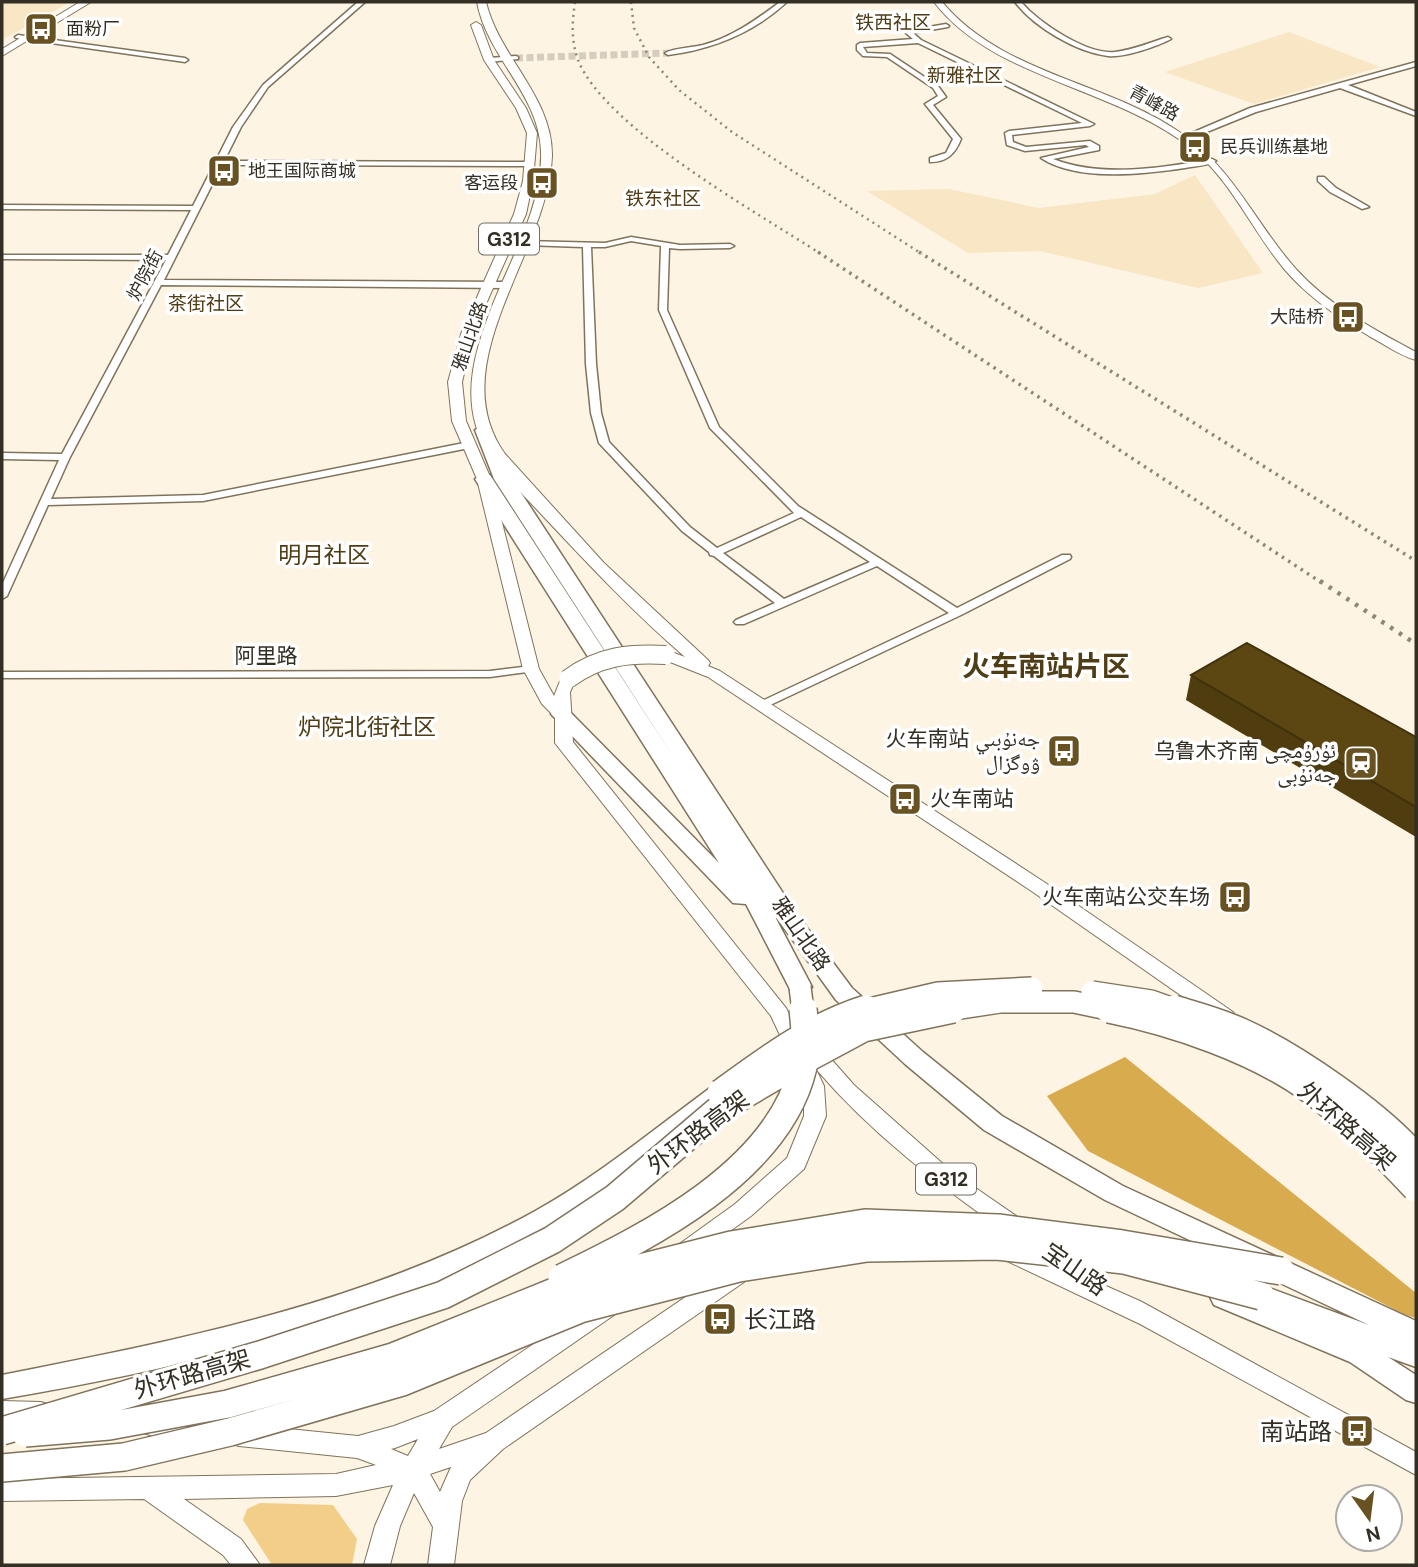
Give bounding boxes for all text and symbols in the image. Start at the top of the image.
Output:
bus stop icon: 面粉厂 [22,10,60,48]
district label: 铁西社区 [855,10,931,35]
place label: 面粉厂 [66,17,120,41]
district label: 新雅社区 [927,63,1003,88]
street label: 青峰路 [1125,79,1183,127]
bus stop icon: 民兵训练基地 [1176,128,1214,166]
place label: 民兵训练基地 [1220,135,1328,159]
bus stop icon: 地王国际商城 [205,152,243,190]
place label: 地王国际商城 [248,159,356,183]
bus stop icon: 客运段 [523,164,561,202]
place label: 客运段 [464,171,518,195]
district label: 铁东社区 [625,186,701,211]
road number: G312 [479,224,539,255]
street label: 炉院街 [122,246,168,304]
district label: 茶街社区 [168,291,244,316]
street label: 雅山北路 [447,298,493,374]
bus stop icon: 大陆桥 [1329,298,1367,336]
place label: 大陆桥 [1270,305,1324,329]
district label: 明月社区 [278,540,370,570]
street label: 阿里路 [235,642,298,670]
district label: 火车南站片区 [962,648,1130,685]
district label: 炉院北街社区 [298,712,436,742]
place label: 火车南站 جەنۇبىي ۋوگزال [886,725,1040,777]
bus stop icon: 火车南站 جەنۇبىي ۋوگزال [1045,732,1083,770]
place label: 乌鲁木齐南 ئۇرۇمچى جەنۇبى [1154,737,1336,789]
station icon: 乌鲁木齐南 ئۇرۇمچى جەنۇبى [1342,744,1380,782]
bus stop icon: 火车南站 [886,780,924,818]
place label: 火车南站 [930,785,1014,813]
bus stop icon: 火车南站公交车场 [1216,878,1254,916]
place label: 火车南站公交车场 [1042,883,1210,911]
street label: 雅山北路 [765,892,837,976]
street label: 外环路高架 [1292,1075,1402,1177]
street label: 外环路高架 [641,1084,755,1180]
road number: G312 [916,1163,976,1194]
street label: 宝山路 [1037,1236,1113,1302]
bus stop icon: 长江路 [701,1300,739,1338]
place label: 长江路 [744,1304,816,1335]
street label: 外环路高架 [130,1343,254,1405]
bus stop icon: 南站路 [1338,1412,1376,1450]
place label: 南站路 [1260,1416,1332,1447]
north arrow [1334,1483,1404,1553]
text: N [1363,1520,1383,1548]

